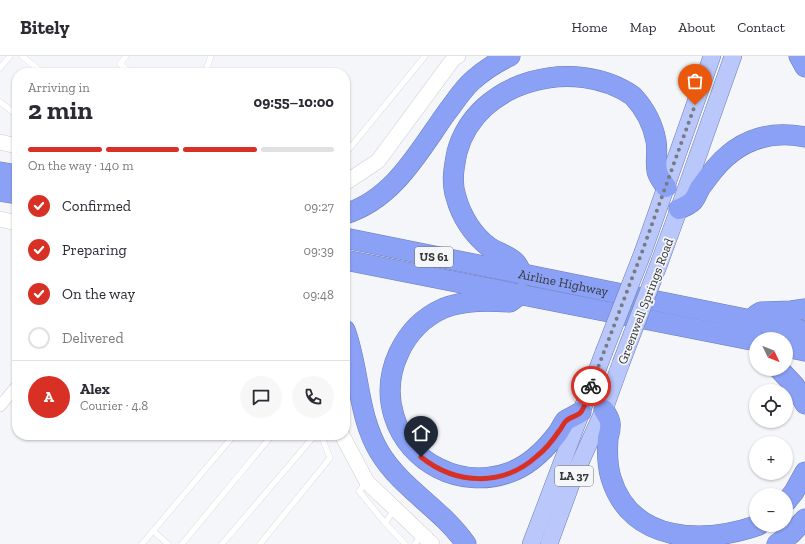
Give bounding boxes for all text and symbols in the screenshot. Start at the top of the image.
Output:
text: Bitely [20,16,69,39]
text: Home [572,19,608,36]
text: Map [630,19,656,36]
text: About [678,19,715,36]
text: Contact [737,19,785,36]
pin [678,64,712,105]
icon: bag [684,70,706,92]
text: Arriving in [28,80,90,95]
text: 09:55–10:00 [254,93,334,111]
text: 2 min [28,94,93,126]
text: On the way · 140 m [28,158,133,173]
icon: check [28,195,50,217]
text: Confirmed [62,197,131,215]
text: 09:27 [304,199,334,214]
street label: Greenwell Springs Road [614,236,676,366]
icon: check [28,239,50,261]
text: Preparing [62,241,127,259]
text: 09:39 [303,243,334,258]
road number: US 61 [415,247,453,267]
street label: Airline Highway [517,266,610,299]
icon: check [28,283,50,305]
text: On the way [62,285,135,303]
text: 09:48 [303,287,334,302]
text: Delivered [62,329,124,347]
north arrow [749,332,793,376]
map controls [749,332,793,532]
courier [571,366,611,406]
icon: bike [580,375,602,397]
button: chat [240,376,282,418]
button: phone [292,376,334,418]
text: Alex [80,380,110,398]
button: locate [749,384,793,428]
text: A [44,388,54,406]
text: Courier · 4.8 [80,398,148,413]
pin [404,416,438,457]
icon: home [410,422,432,444]
button: + [749,436,793,480]
road number: LA 37 [555,466,593,486]
button: − [749,488,793,532]

